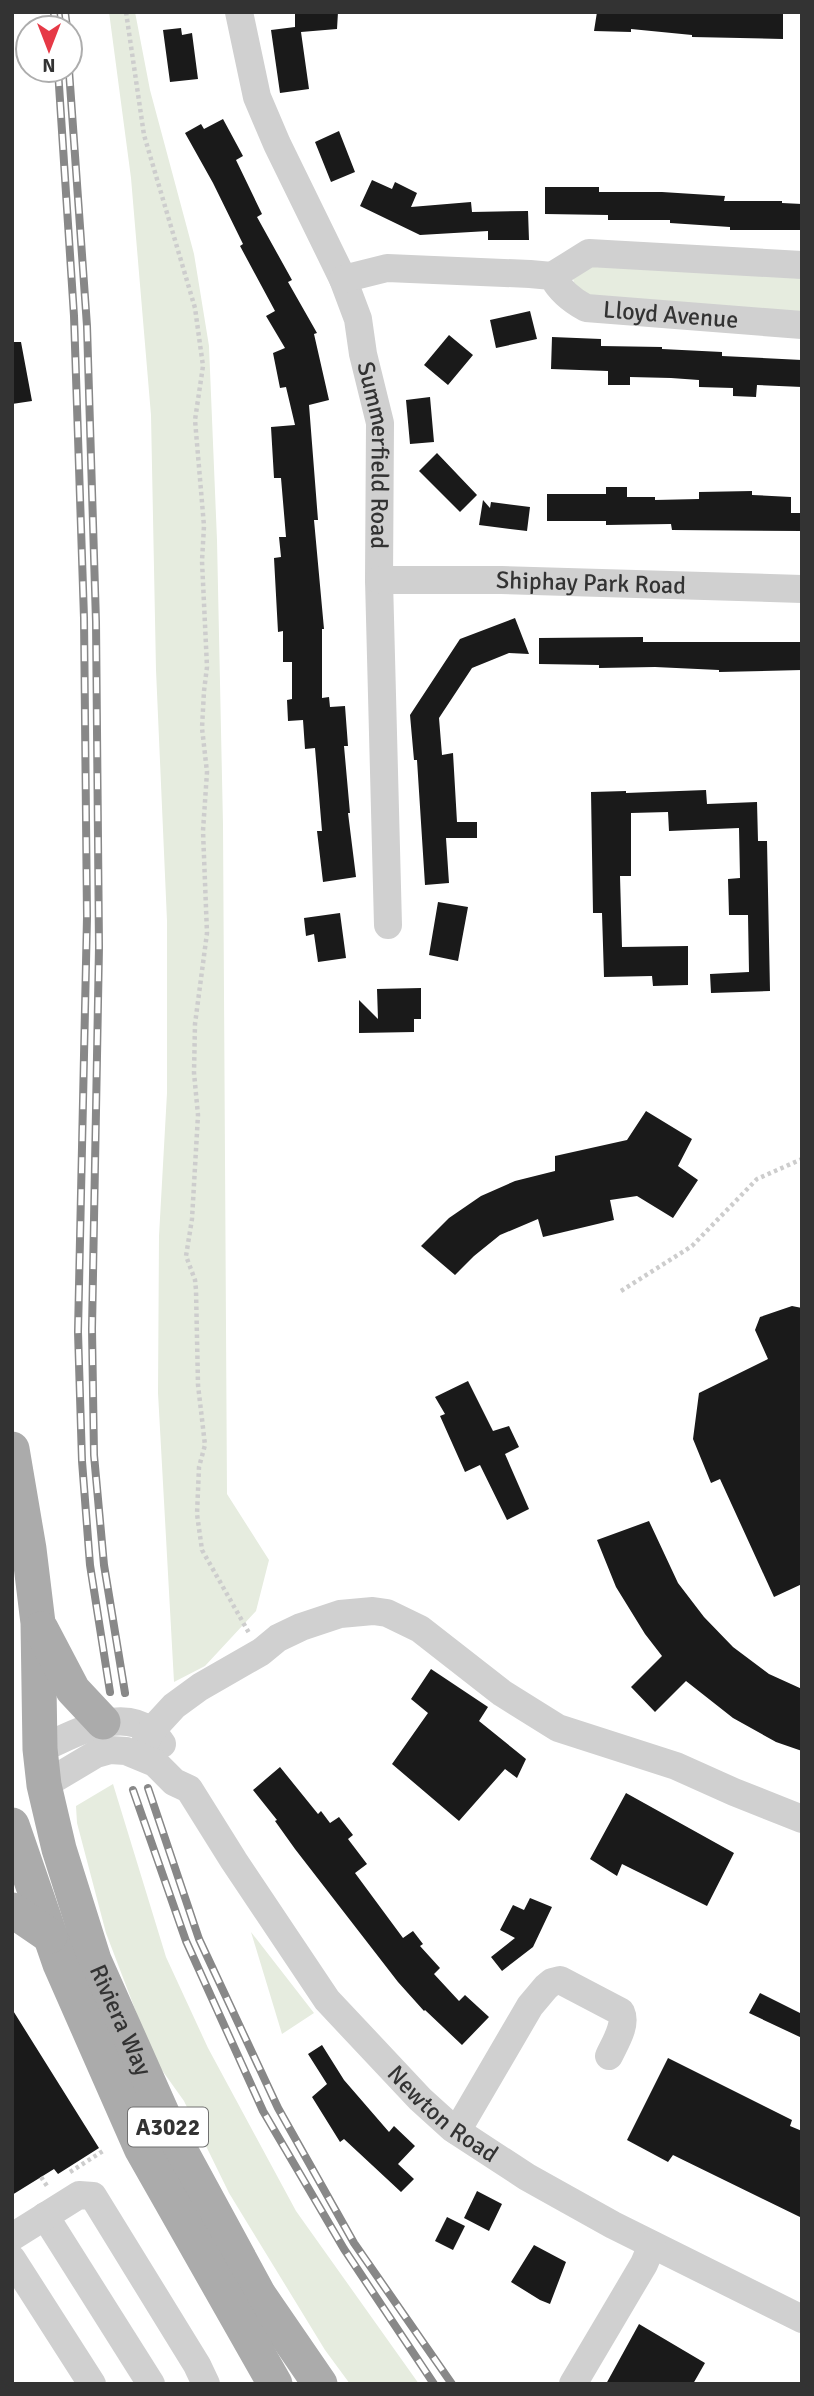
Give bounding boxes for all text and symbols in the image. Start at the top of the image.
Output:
north arrow [14,14,84,84]
text: N [42,53,56,77]
street label: Lloyd Avenue [602,294,739,335]
street label: Summerfield Road [350,359,395,549]
street label: Shiphay Park Road [496,565,686,601]
street label: Riviera Way [83,1960,159,2080]
street label: Newton Road [381,2059,504,2169]
road number: A3022 [128,2108,208,2146]

